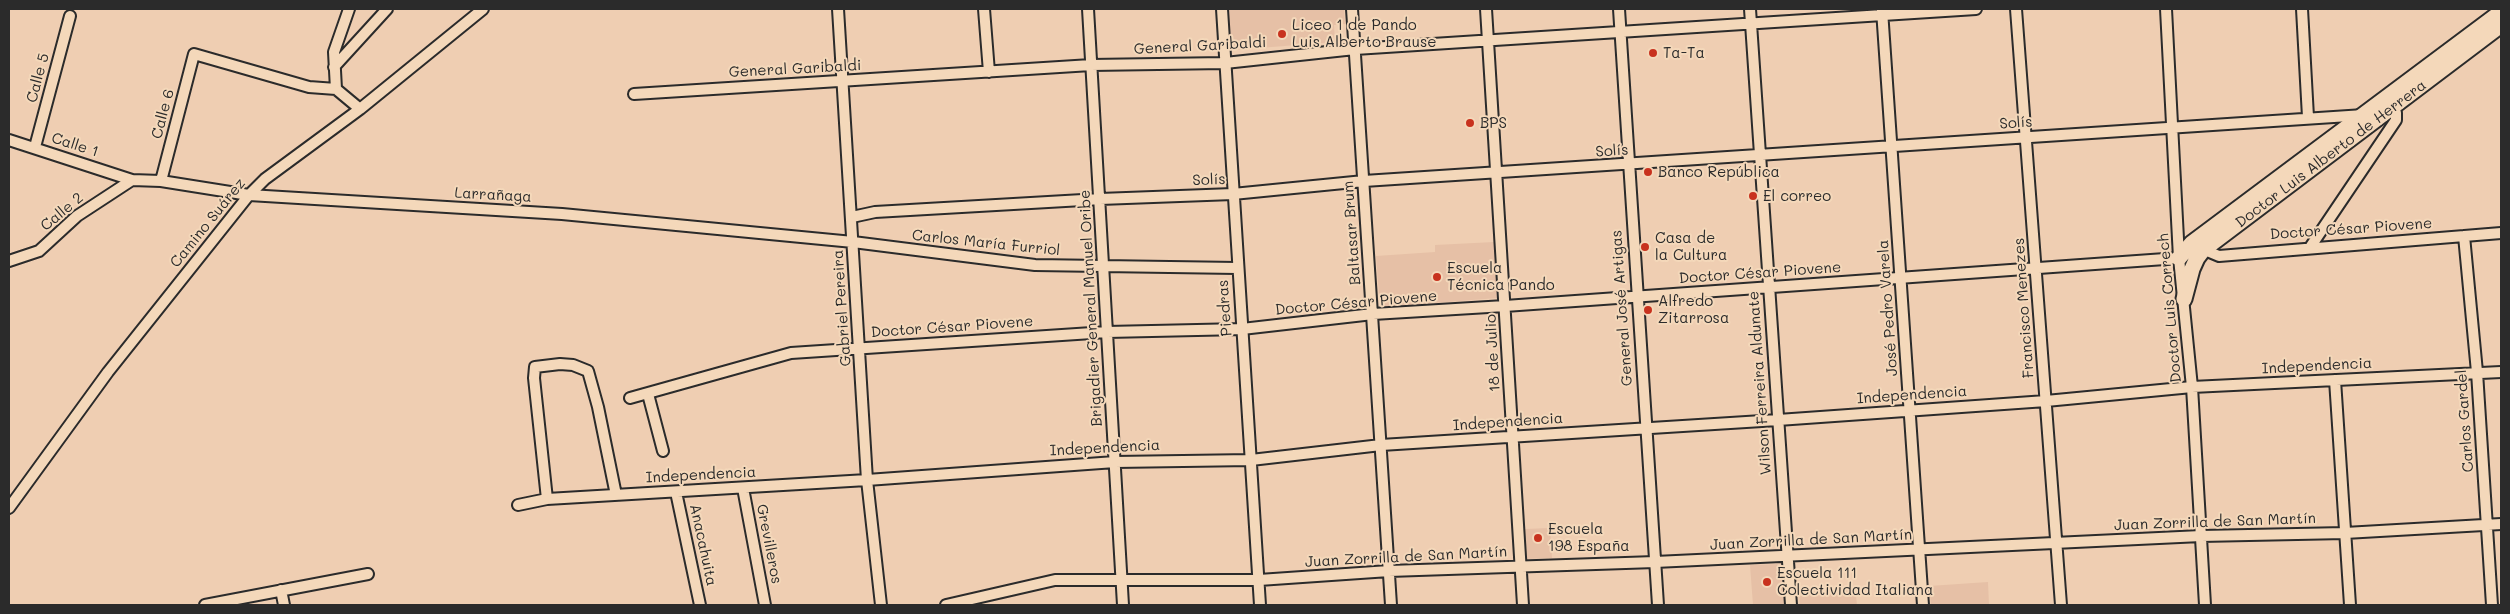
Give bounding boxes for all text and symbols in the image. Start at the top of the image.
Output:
place label: Liceo 1 de Pando Luis Alberto Brause [1292,16,1437,51]
marker: Liceo 1 de Pando Luis Alberto Brause [1276,28,1288,40]
street label: General Garibaldi [1133,34,1267,58]
place label: Ta-Ta [1663,44,1705,62]
marker: Ta-Ta [1647,47,1659,59]
street label: Calle 5 [23,51,53,105]
street label: General Garibaldi [728,57,862,81]
street label: Doctor Luis Alberto de Herrera [2232,76,2430,232]
street label: Calle 6 [148,87,178,141]
street label: Solís [1999,113,2033,133]
place label: BPS [1480,114,1507,132]
marker: BPS [1464,117,1476,129]
street label: Calle 1 [49,129,101,161]
street label: Solís [1595,141,1629,161]
place label: Banco República [1658,163,1780,181]
marker: Banco República [1642,166,1654,178]
street label: Solís [1192,170,1226,190]
street label: Camino Suárez [166,175,250,271]
street label: Baltasar Brum [1339,180,1365,286]
street label: Larrañaga [454,184,532,206]
place label: El correo [1763,187,1831,205]
street label: Calle 2 [37,189,87,235]
street label: Brigadier General Manuel Oribe [1076,189,1106,427]
marker: El correo [1747,190,1759,202]
street label: Doctor César Piovene [2269,214,2433,244]
street label: Carlos María Furriol [911,226,1061,260]
street label: General José Artigas [1608,229,1636,387]
place label: Casa de la Cultura [1655,229,1727,264]
street label: Doctor Luis Correch [2155,233,2185,383]
street label: Francisco Menezes [2010,237,2038,379]
street label: José Pedro Varela [1874,239,1902,377]
marker: Casa de la Cultura [1639,241,1651,253]
street label: Gabriel Pereira [829,249,855,367]
street label: Doctor César Piovene [1678,258,1842,288]
place label: Escuela Técnica Pando [1447,259,1555,294]
marker: Escuela Técnica Pando [1431,271,1443,283]
street label: Piedras [1214,279,1236,337]
street label: Doctor César Piovene [1274,287,1438,319]
street label: Wilson Ferreira Aldunate [1745,290,1775,476]
place label: Alfredo Zitarrosa [1658,292,1729,327]
marker: Alfredo Zitarrosa [1642,304,1654,316]
street label: Doctor César Piovene [870,312,1034,342]
street label: 18 de Julio [1482,314,1504,392]
street label: Independencia [2261,354,2373,378]
street label: Carlos Gardel [2452,369,2478,473]
street label: Independencia [1856,382,1968,408]
street label: Independencia [1452,409,1564,435]
street label: Independencia [1049,436,1161,460]
street label: Independencia [645,463,757,487]
street label: Anacahuita [686,502,720,588]
street label: Grevilleros [752,503,786,585]
street label: Juan Zorrilla de San Martín [2114,509,2316,535]
place label: Escuela 198 España [1548,520,1630,555]
street label: Juan Zorrilla de San Martín [1710,526,1912,554]
marker: Escuela 198 España [1532,532,1544,544]
street label: Juan Zorrilla de San Martín [1305,543,1507,571]
place label: Escuela 111 Colectividad Italiana [1777,564,1933,599]
marker: Escuela 111 Colectividad Italiana [1761,576,1773,588]

